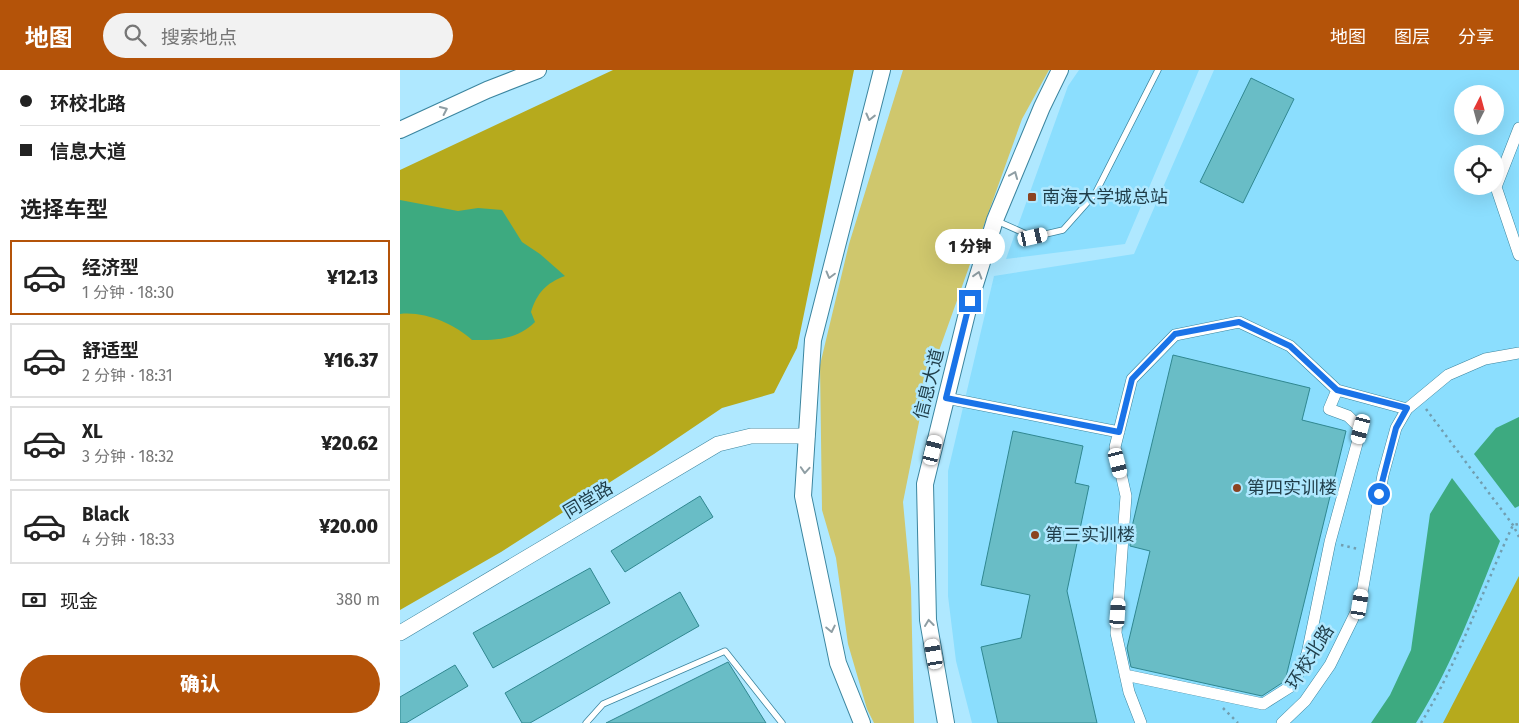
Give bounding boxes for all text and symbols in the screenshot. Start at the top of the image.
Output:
search box [103,13,453,58]
icon: search [121,21,149,49]
text: 地图 [25,24,73,52]
text: 搜索地点 [161,26,237,49]
text: 地图 [1330,26,1366,48]
text: 图层 [1394,26,1430,48]
text: 分享 [1458,26,1494,48]
north arrow [1454,85,1504,135]
map controls [1454,85,1504,195]
text: 环校北路 [50,92,126,115]
one-way arrow [439,106,448,116]
one-way arrow [865,113,876,122]
text: 信息大道 [50,140,126,163]
button: locate [1454,145,1504,195]
one-way arrow [1007,171,1018,180]
place label: 南海大学城总站 [1042,186,1168,208]
marker: 南海大学城总站 [1026,191,1038,203]
text: 选择车型 [20,196,108,223]
car [1016,226,1049,248]
callout: 1 分钟 [935,228,1005,264]
text: 1 分钟 [948,237,992,256]
icon: car [22,255,67,300]
text: 经济型 [82,256,139,279]
text: ¥12.13 [327,266,378,289]
one-way arrow [825,270,836,279]
one-way arrow [972,271,982,280]
text: 1 分钟 · 18:30 [82,283,174,302]
route end [959,290,981,312]
icon: car [22,338,67,383]
text: 舒适型 [82,339,139,362]
street label: 信息大道 [910,346,948,422]
text: ¥16.37 [324,349,378,372]
text: 2 分钟 · 18:31 [82,366,173,385]
car [1349,413,1372,445]
text: XL [82,420,103,443]
icon: car [22,421,67,466]
text: ¥20.62 [321,432,378,455]
car [922,434,943,466]
text: 3 分钟 · 18:32 [82,447,174,466]
car [1107,447,1128,479]
one-way arrow [800,466,811,474]
street label: 同堂路 [559,477,617,523]
place label: 第四实训楼 [1247,477,1337,499]
marker: 第四实训楼 [1231,482,1243,494]
route start [1368,483,1390,505]
text: Black [82,503,129,526]
icon: car [22,504,67,549]
text: ¥20.00 [319,515,378,538]
place label: 第三实训楼 [1045,524,1135,546]
marker: 第三实训楼 [1029,529,1041,541]
text: 4 分钟 · 18:33 [82,530,175,549]
icon: cash [20,586,48,614]
car [1350,588,1369,620]
text: 现金 [60,590,98,613]
text: 380 m [336,590,380,609]
car [1109,598,1126,628]
one-way arrow [924,619,935,627]
street label: 环校北路 [1282,621,1338,693]
one-way arrow [825,625,836,634]
car [924,638,943,670]
button: 确认 [20,655,380,713]

